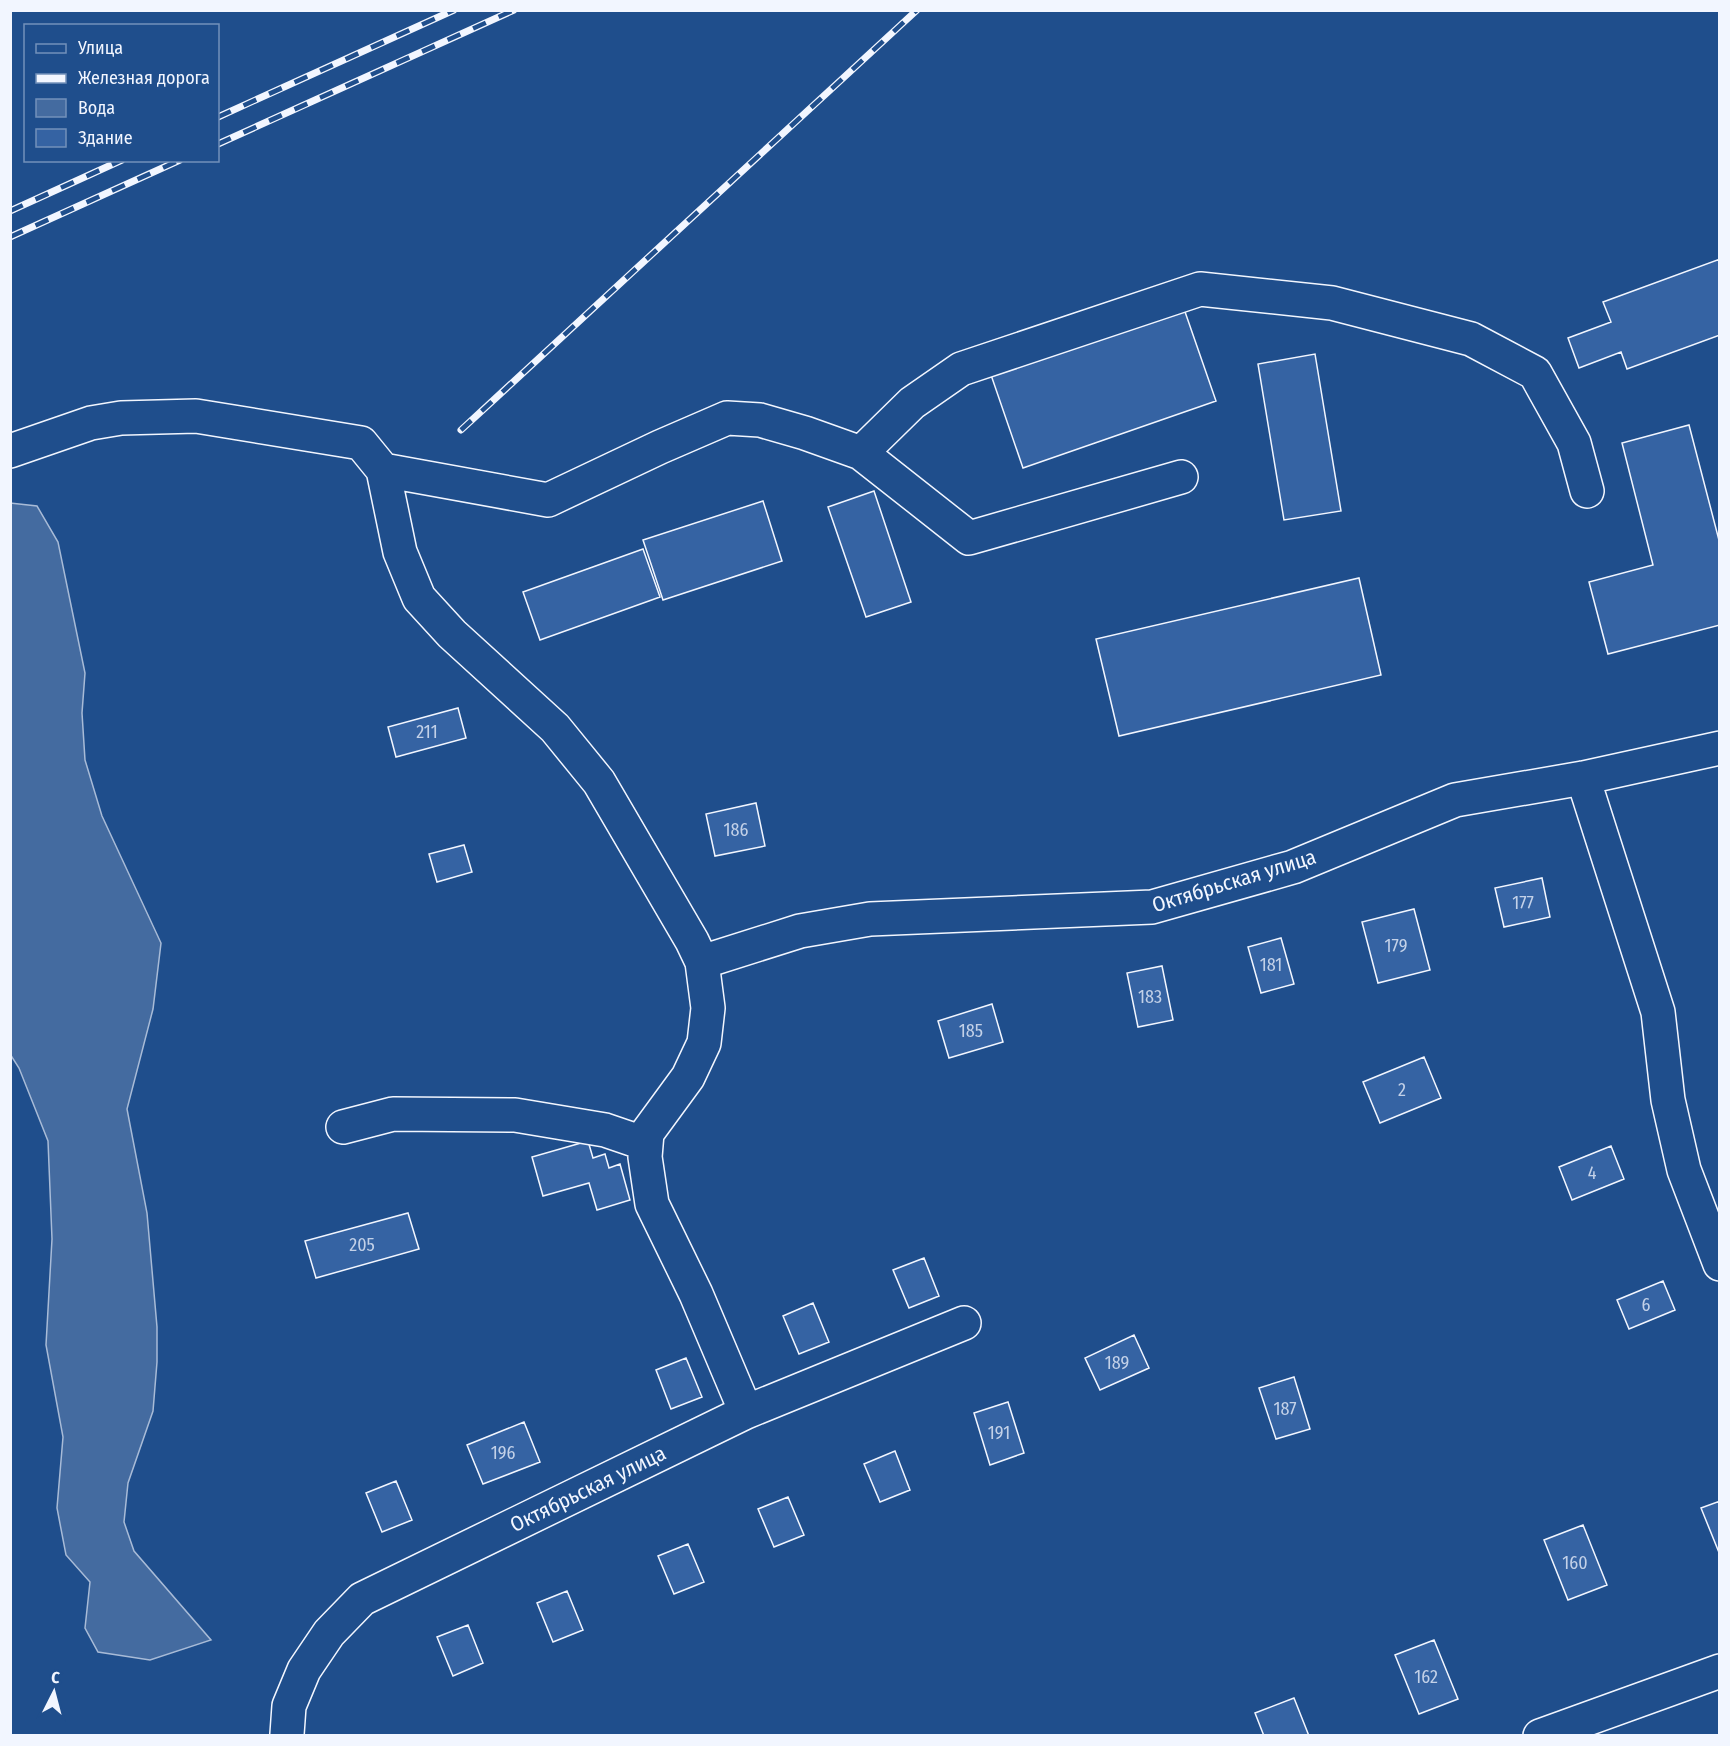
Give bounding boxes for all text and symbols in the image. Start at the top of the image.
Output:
legend [24,24,219,162]
text: Улица [77,37,123,59]
text: Железная дорога [78,67,210,89]
text: Вода [78,97,115,119]
text: Здание [78,127,133,149]
house number: 211 [416,721,438,743]
house number: 186 [724,819,749,841]
street label: Октябрьская улица [1149,844,1319,918]
house number: 177 [1512,892,1534,914]
house number: 179 [1385,935,1407,957]
house number: 181 [1260,954,1282,976]
house number: 183 [1138,986,1162,1008]
house number: 185 [959,1020,983,1042]
house number: 2 [1398,1079,1406,1101]
house number: 4 [1588,1162,1597,1184]
house number: 205 [349,1234,375,1256]
house number: 6 [1642,1294,1651,1316]
house number: 189 [1105,1352,1129,1374]
house number: 187 [1273,1398,1297,1420]
house number: 191 [988,1422,1010,1444]
street label: Октябрьская улица [506,1440,670,1538]
house number: 196 [491,1442,515,1464]
house number: 160 [1562,1552,1588,1574]
north arrow [24,1662,84,1722]
house number: 162 [1414,1666,1438,1688]
text: С [50,1668,61,1688]

